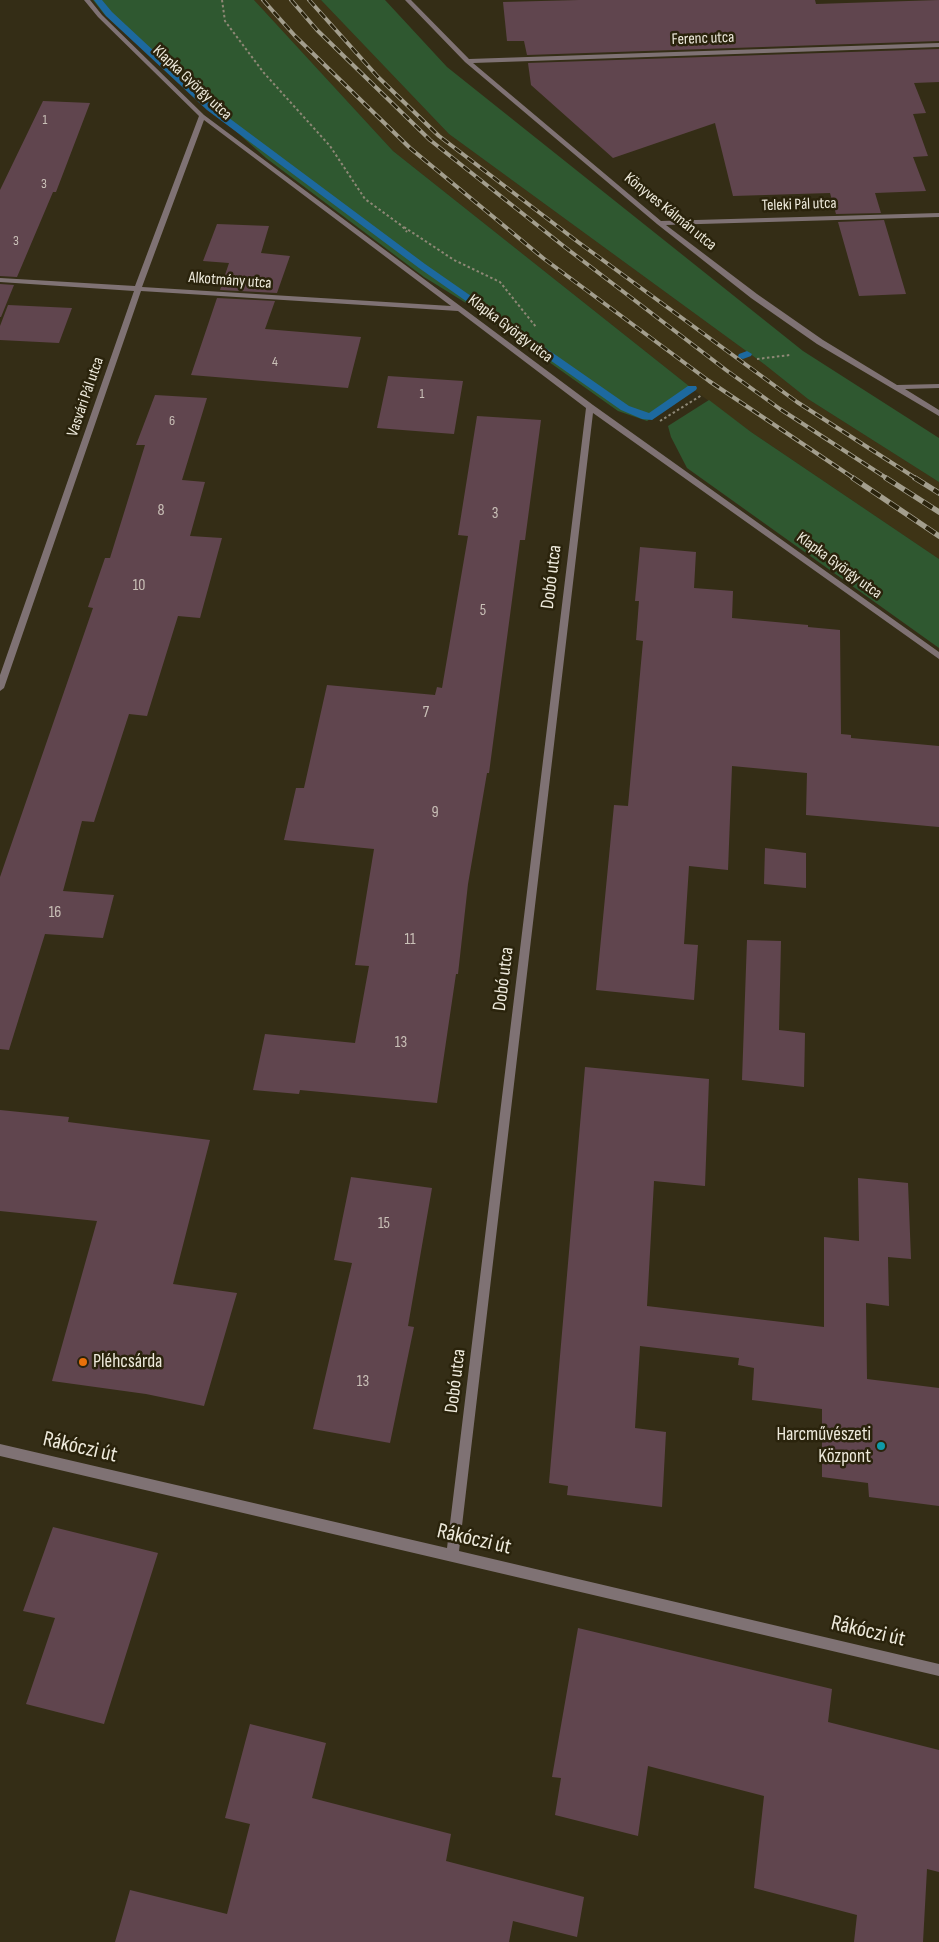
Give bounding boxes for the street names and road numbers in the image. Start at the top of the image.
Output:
street label: Ferenc utca [671,28,735,50]
street label: Klapka György utca [148,42,236,124]
street label: Könyves Kálmán utca [620,169,720,255]
street label: Teleki Pál utca [761,194,837,216]
street label: Alkotmány utca [188,269,272,293]
street label: Klapka György utca [464,291,556,367]
street label: Vasvári Pál utca [63,355,109,439]
street label: Klapka György utca [792,529,886,603]
street label: Dobó utca [537,544,567,610]
street label: Dobó utca [489,946,519,1012]
street label: Dobó utca [441,1348,471,1414]
street label: Rákóczi út [40,1427,120,1469]
street label: Rákóczi út [434,1519,514,1561]
street label: Rákóczi út [828,1611,908,1653]

